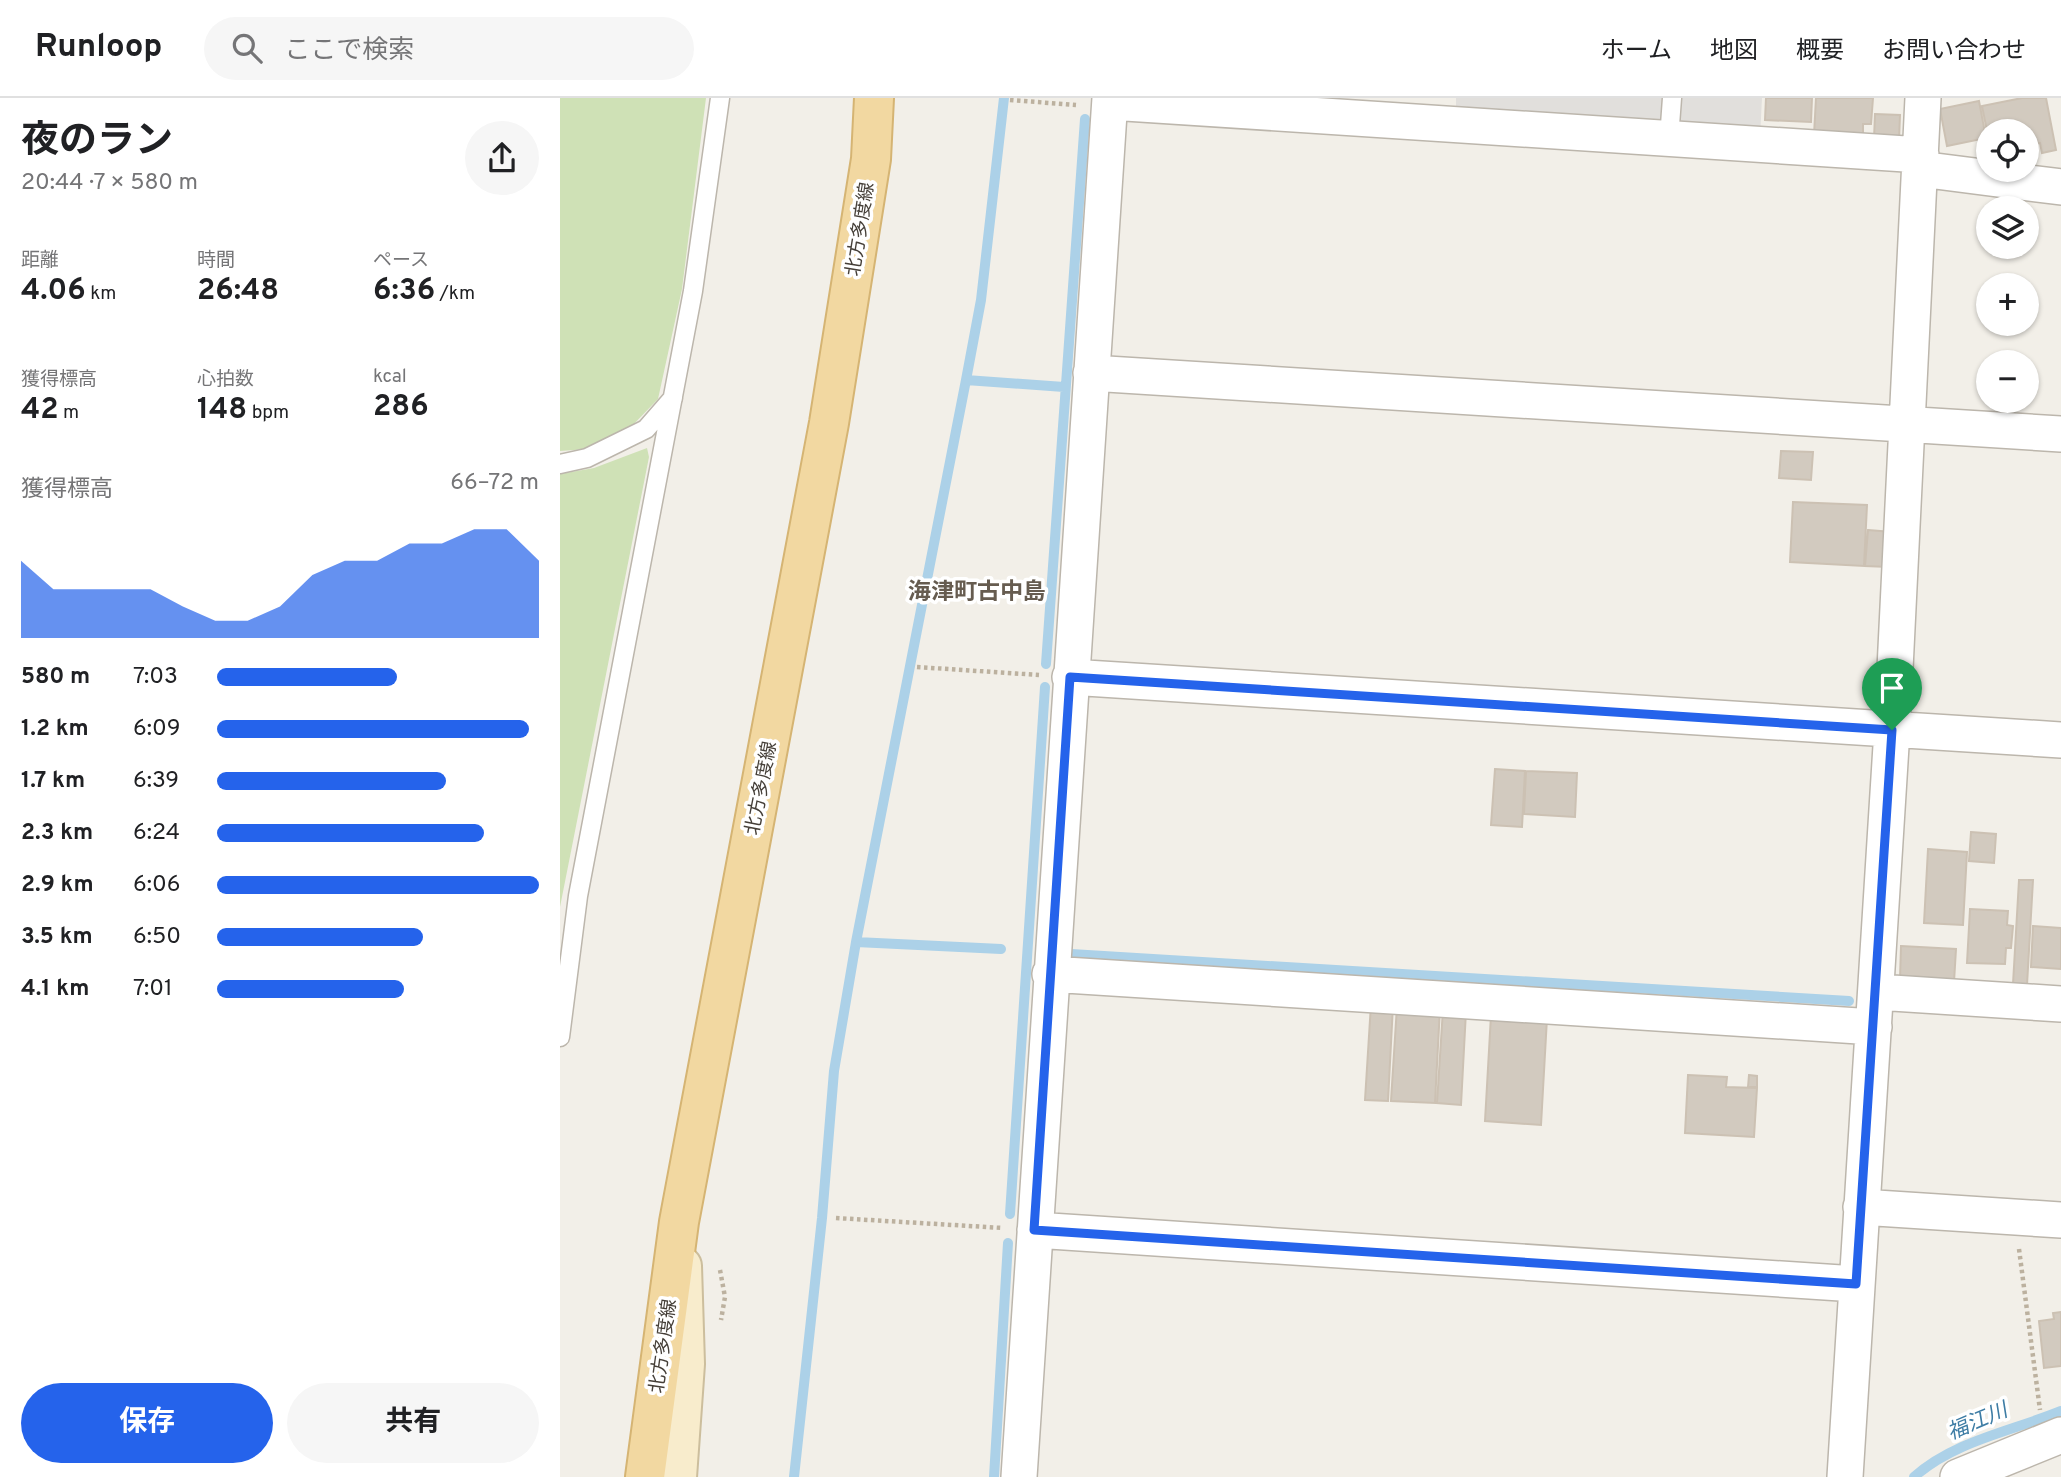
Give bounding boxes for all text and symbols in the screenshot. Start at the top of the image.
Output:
search box [204,17,694,80]
text: Runloop [35,27,162,69]
icon: search [228,29,266,67]
text: ここで検索 [284,35,414,68]
text: ホーム [1601,37,1672,67]
text: 地図 [1710,37,1758,67]
text: 概要 [1796,37,1844,67]
text: お問い合わせ [1882,37,2026,67]
text: 夜のラン [21,118,173,167]
map controls [1976,119,2039,413]
button: locate [1976,119,2039,182]
button: share [465,121,539,195]
text: 20:44 · 7 × 580 m [21,169,198,198]
street label: 北方多度線 [842,181,880,278]
button: layers [1976,196,2039,259]
text: 距離 [21,249,59,273]
text: 時間 [197,249,235,273]
text: ペース [373,249,429,273]
text: 4.06 [21,273,86,310]
text: 26:48 [197,273,279,310]
text: 6:36 [373,273,435,310]
button: + [1976,273,2039,336]
text: km [86,282,116,306]
text: /km [435,282,475,306]
button: − [1976,350,2039,413]
text: kcal [373,365,407,389]
text: 獲得標高 [21,368,97,392]
text: 心拍数 [197,368,254,392]
text: 286 [373,389,429,426]
text: 42 [21,392,59,429]
text: 148 [197,392,247,429]
text: m [59,401,79,425]
text: bpm [247,401,289,425]
text: 66–72 m [450,469,539,498]
text: 獲得標高 [21,476,113,505]
district label: 海津町古中島 [908,579,1046,608]
pin [1862,658,1922,730]
text: 580 m [21,663,90,692]
text: 7:03 [133,663,178,692]
icon: arrive [1873,669,1911,707]
text: 1.2 km [21,715,89,744]
text: 6:09 [133,715,180,744]
street label: 北方多度線 [741,739,783,837]
text: 1.7 km [21,767,85,796]
text: 6:39 [133,767,179,796]
text: 2.3 km [21,819,93,848]
text: 6:24 [133,819,180,848]
text: 2.9 km [21,871,94,900]
text: 6:06 [133,871,180,900]
text: 3.5 km [21,923,93,952]
text: 6:50 [133,923,181,952]
text: 4.1 km [21,975,89,1004]
text: 7:01 [133,975,173,1004]
street label: 北方多度線 [645,1298,682,1395]
button: 保存 [21,1383,273,1463]
button: 共有 [287,1383,539,1463]
water label: 福江川 [1943,1397,2014,1447]

